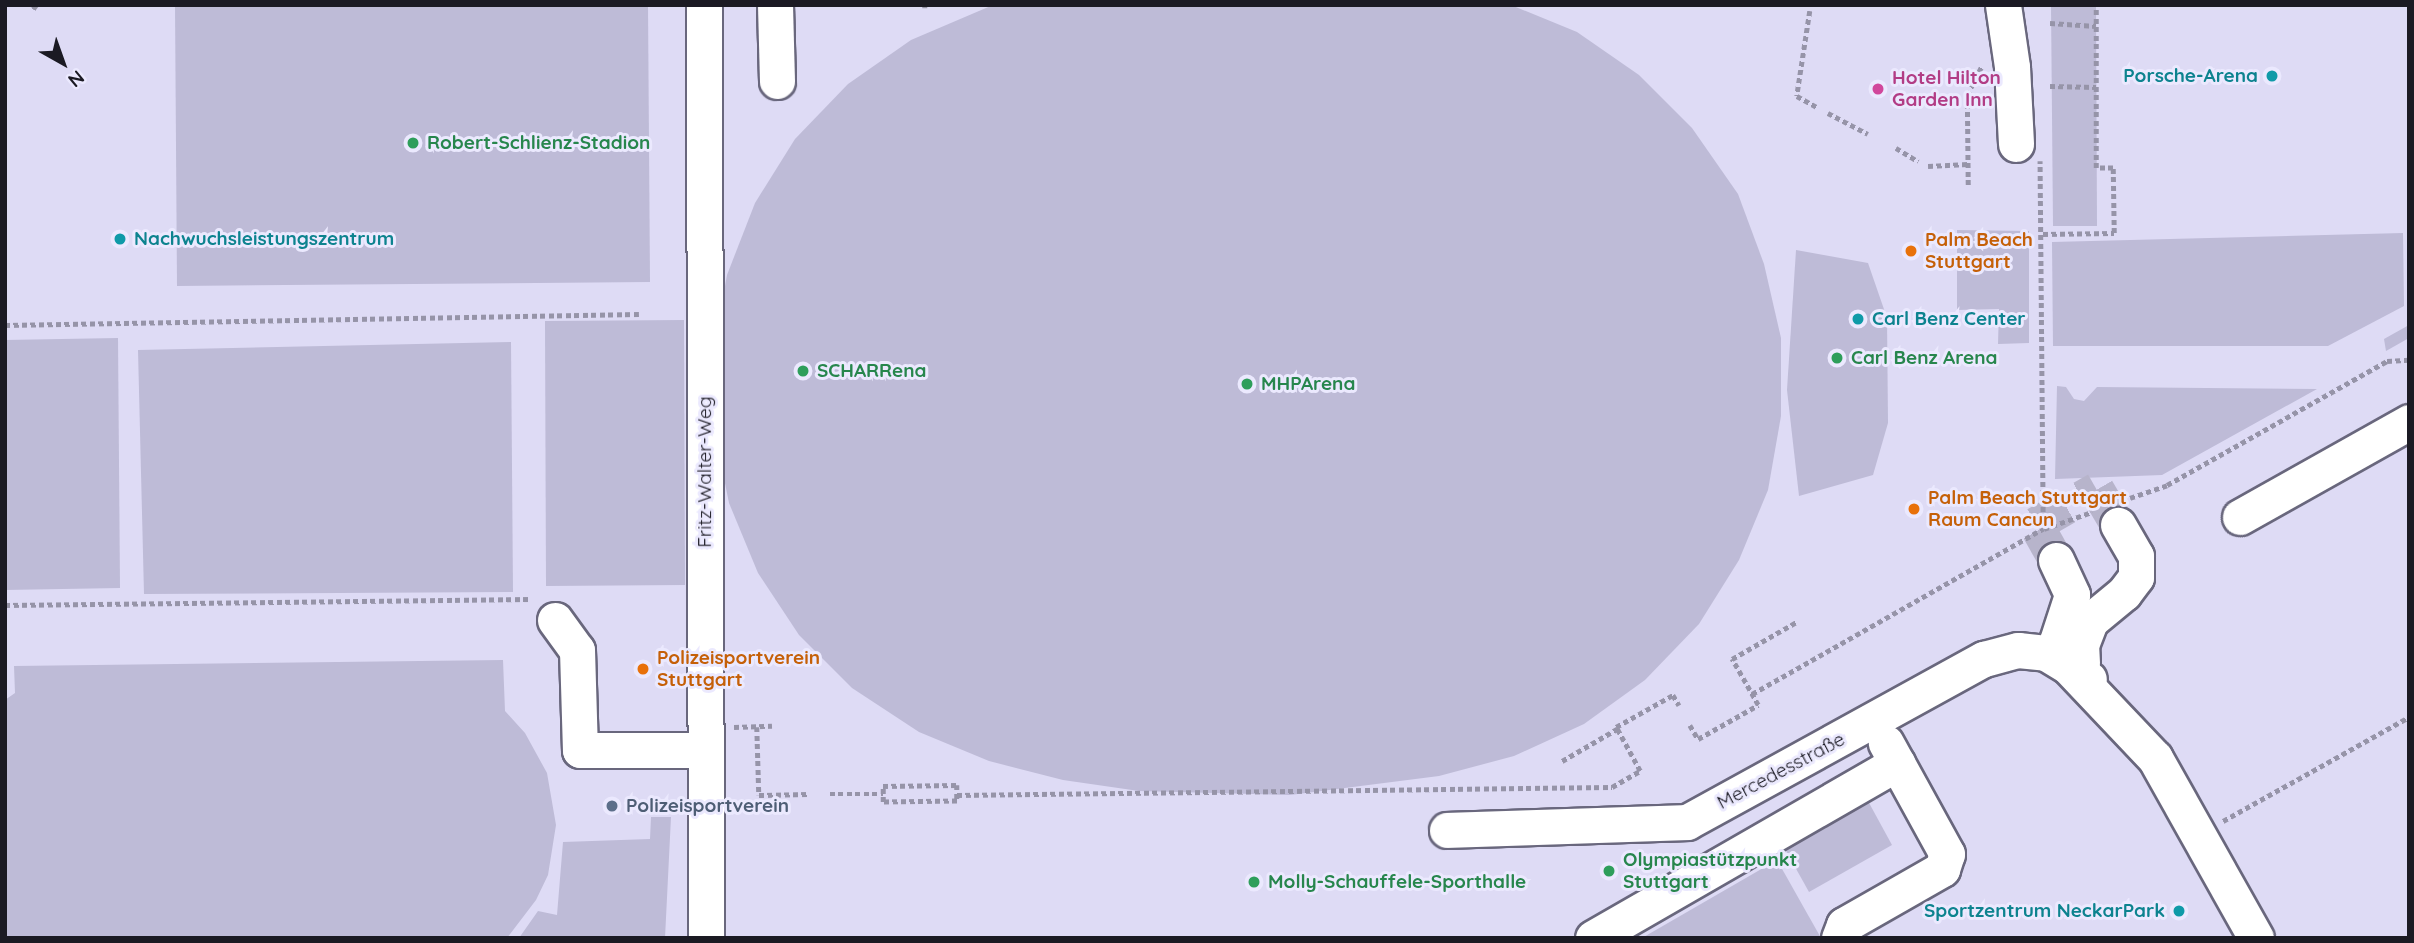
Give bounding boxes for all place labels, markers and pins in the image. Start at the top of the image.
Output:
place label: Porsche-Arena [2123,65,2258,87]
place label: Hotel Hilton Garden Inn [1892,67,2001,111]
marker: Porsche-Arena [2264,68,2280,84]
marker: Hotel Hilton Garden Inn [1870,81,1886,97]
place label: Robert-Schlienz-Stadion [427,132,650,154]
marker: Robert-Schlienz-Stadion [405,135,421,151]
place label: Nachwuchsleistungszentrum [134,228,394,250]
place label: Palm Beach Stuttgart [1925,229,2033,273]
marker: Nachwuchsleistungszentrum [112,231,128,247]
marker: Palm Beach Stuttgart [1903,243,1919,259]
place label: Carl Benz Center [1872,308,2026,330]
marker: Carl Benz Center [1850,311,1866,327]
place label: Carl Benz Arena [1851,347,1997,369]
marker: Carl Benz Arena [1829,350,1845,366]
place label: SCHARRena [817,360,927,382]
marker: SCHARRena [795,363,811,379]
place label: MHPArena [1261,373,1355,395]
marker: MHPArena [1239,376,1255,392]
place label: Palm Beach Stuttgart Raum Cancun [1928,487,2127,531]
marker: Palm Beach Stuttgart Raum Cancun [1906,501,1922,517]
place label: Polizeisportverein Stuttgart [657,647,820,691]
marker: Polizeisportverein Stuttgart [635,661,651,677]
place label: Polizeisportverein [626,795,789,817]
marker: Polizeisportverein [604,798,620,814]
place label: Olympiastützpunkt Stuttgart [1623,849,1797,893]
marker: Olympiastützpunkt Stuttgart [1601,863,1617,879]
place label: Molly-Schauffele-Sporthalle [1268,871,1526,893]
marker: Molly-Schauffele-Sporthalle [1246,874,1262,890]
place label: Sportzentrum NeckarPark [1924,900,2165,922]
marker: Sportzentrum NeckarPark [2171,903,2187,919]

